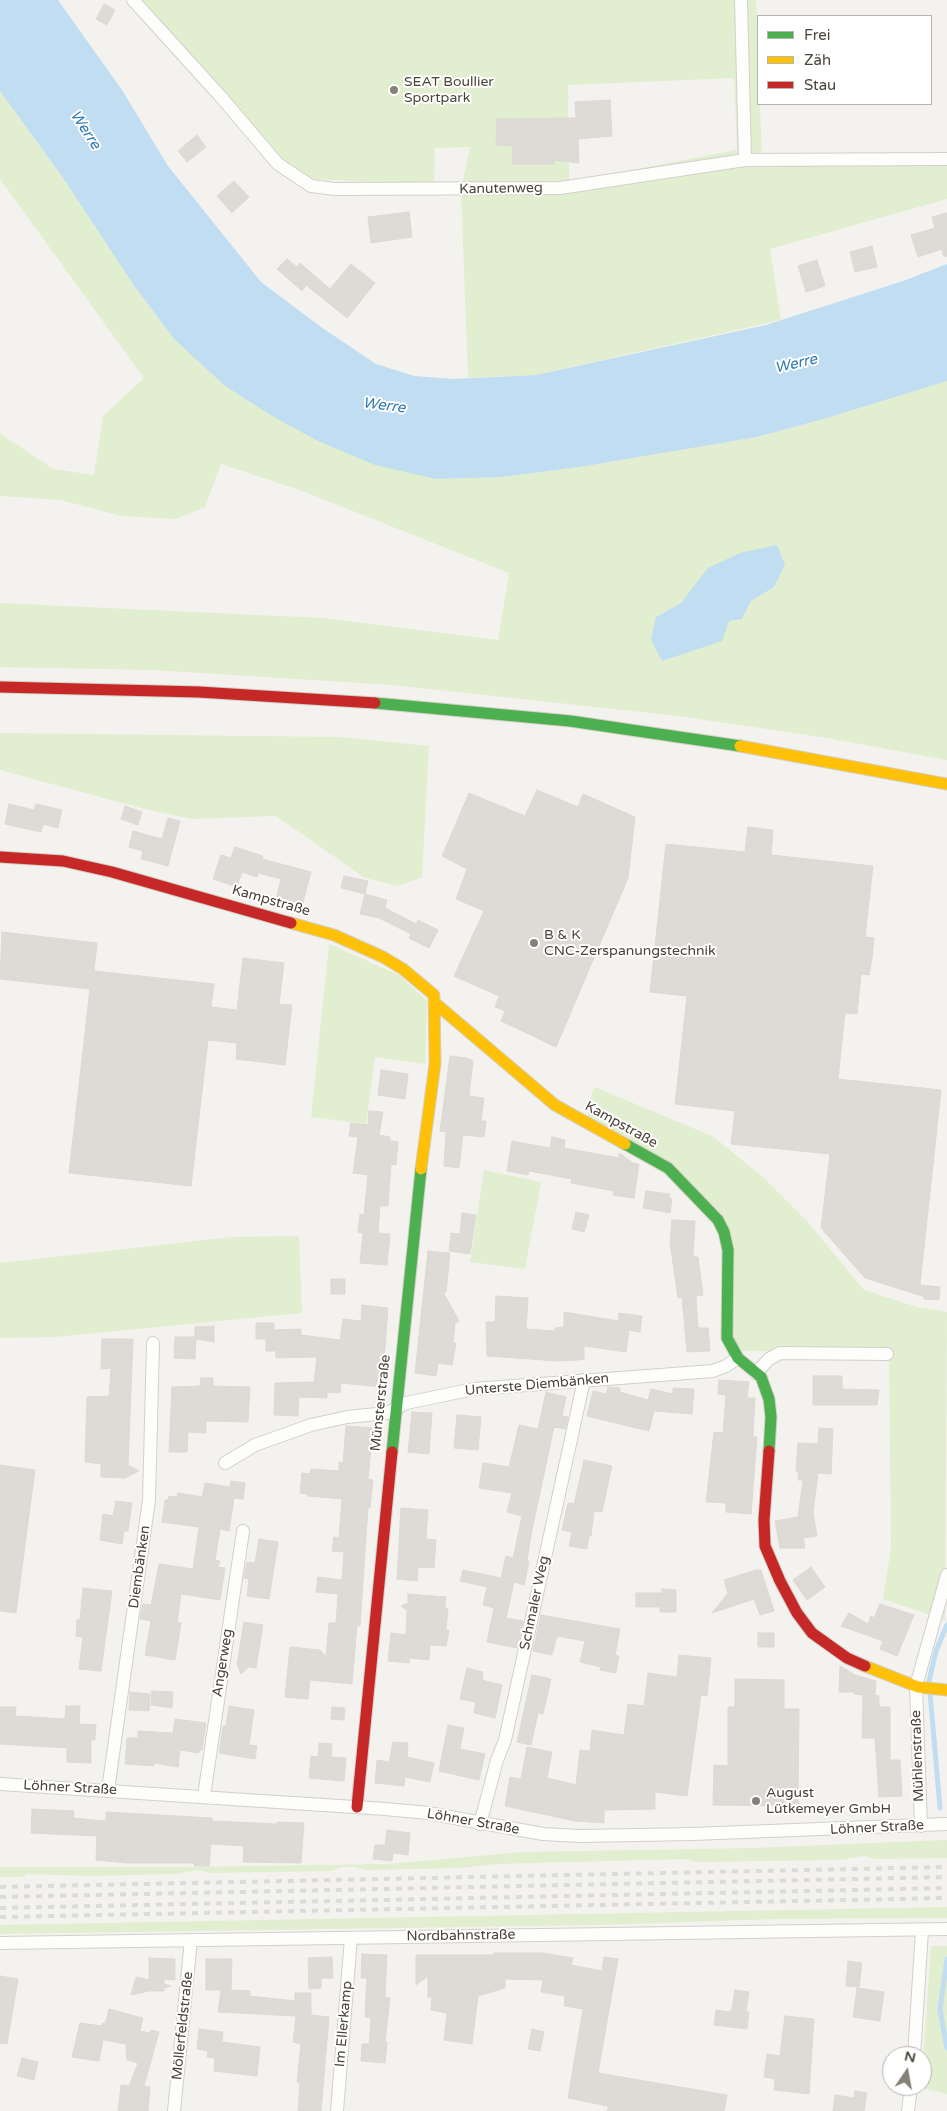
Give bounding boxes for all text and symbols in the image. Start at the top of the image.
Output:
legend [757,15,932,105]
text: Frei [804,26,830,44]
text: Zäh [804,51,831,69]
place label: SEAT Boullier Sportpark [404,74,494,106]
text: Stau [804,76,836,94]
marker: SEAT Boullier Sportpark [388,84,400,96]
water label: Werre [66,107,104,153]
street label: Kanutenweg [459,180,543,198]
water label: Werre [773,350,819,378]
water label: Werre [362,394,406,418]
street label: Kampstraße [230,882,312,920]
place label: B & K CNC-Zerspanungstechnik [544,927,716,960]
marker: B & K CNC-Zerspanungstechnik [528,937,540,949]
street label: Kampstraße [582,1098,660,1152]
street label: Münsterstraße [368,1354,394,1452]
street label: Unterste Diembänken [464,1370,610,1400]
street label: Diembänken [126,1524,154,1610]
street label: Schmaler Weg [517,1554,553,1652]
street label: Angerweg [209,1628,237,1698]
street label: Mühlenstraße [908,1710,928,1802]
street label: Löhner Straße [23,1777,117,1799]
place label: August Lütkemeyer GmbH [766,1785,891,1818]
marker: August Lütkemeyer GmbH [750,1795,762,1807]
street label: Löhner Straße [425,1806,521,1838]
street label: Löhner Straße [830,1817,924,1839]
street label: Nordbahnstraße [406,1927,516,1945]
street label: Möllerfeldstraße [169,1971,197,2081]
street label: Im Ellerkamp [332,1980,356,2068]
north arrow [882,2046,932,2096]
text: N [903,2047,917,2066]

